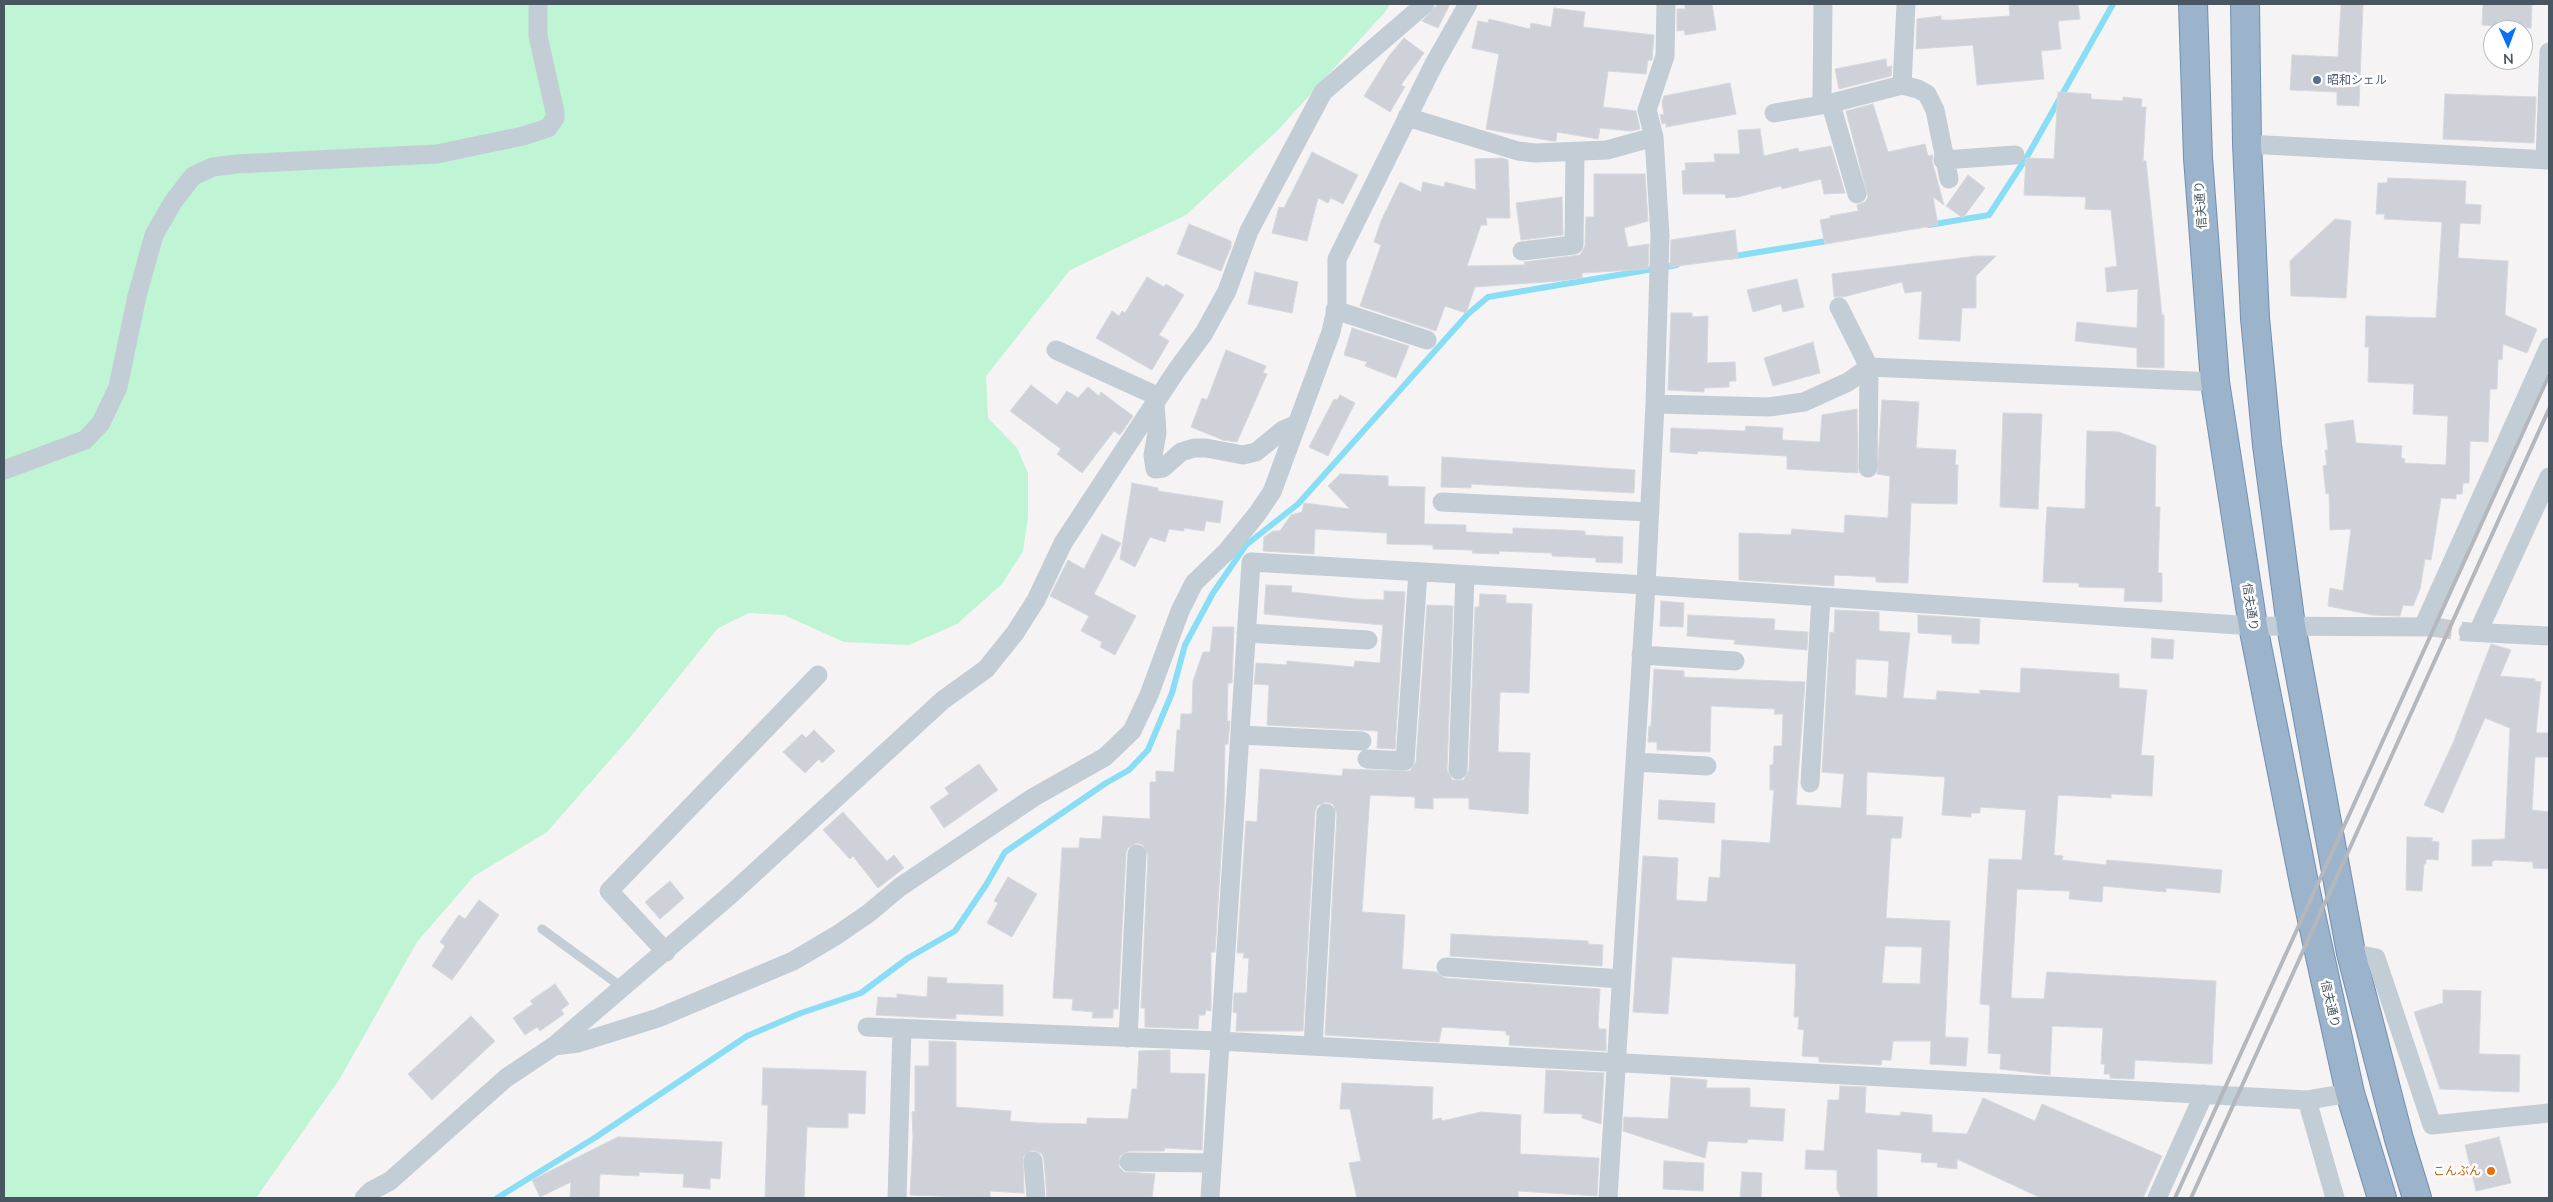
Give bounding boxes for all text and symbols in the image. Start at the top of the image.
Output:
north arrow [2483,20,2533,70]
text: N [2503,50,2514,68]
place label: 昭和シェル [2327,73,2387,87]
marker: 昭和シェル [2311,74,2323,86]
street label: 信夫通り [2192,181,2210,229]
street label: 信夫通り [2239,582,2261,632]
street label: 信夫通り [2318,979,2342,1029]
place label: こんぶん [2433,1164,2481,1178]
marker: こんぶん [2485,1165,2497,1177]

